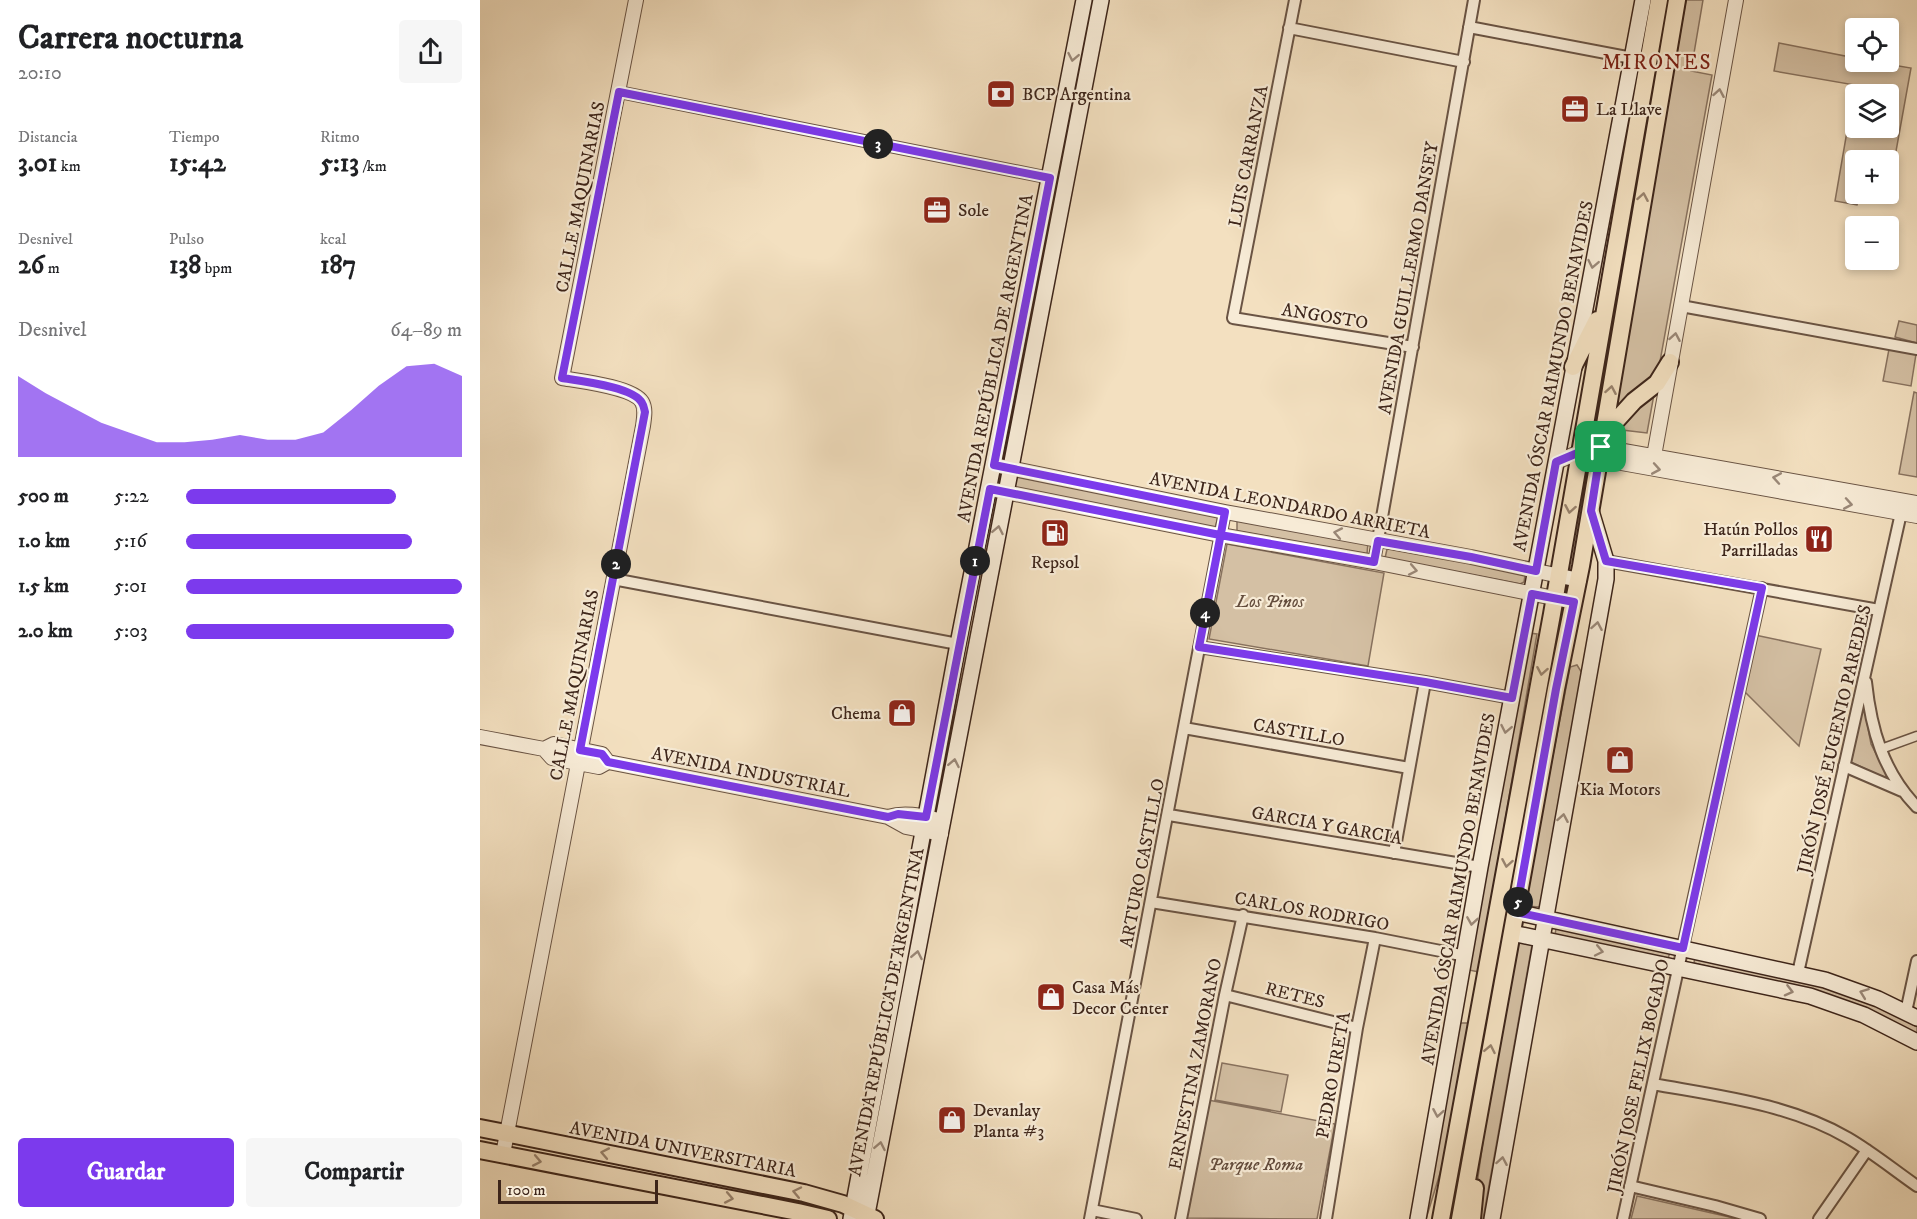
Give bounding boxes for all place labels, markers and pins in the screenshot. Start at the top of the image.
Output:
bank icon: BCP Argentina [985,78,1017,110]
place label: BCP Argentina [1022,84,1131,106]
office icon: La Llave [1559,93,1591,125]
place label: La Llave [1596,99,1662,121]
pin: 3 [863,129,893,159]
office icon: Sole [921,194,953,226]
place label: Sole [958,200,989,222]
pin [1575,421,1626,472]
fuel station icon: Repsol [1039,517,1071,549]
place label: Hatún Pollos Parrilladas [1703,519,1798,562]
restaurant icon: Hatún Pollos Parrilladas [1803,523,1835,555]
pin: 1 [960,546,990,576]
pin: 2 [601,549,631,579]
place label: Repsol [1031,552,1080,574]
pin: 4 [1190,598,1220,628]
shop icon: Chema [886,697,918,729]
place label: Chema [831,703,881,725]
shop icon: Kia Motors [1604,744,1636,776]
place label: Kia Motors [1580,779,1660,801]
pin: 5 [1503,887,1533,917]
place label: Casa Más Decor Center [1072,977,1169,1020]
shop icon: Casa Más Decor Center [1035,981,1067,1013]
place label: Devanlay Planta #3 [973,1100,1044,1143]
shop icon: Devanlay Planta #3 [936,1104,968,1136]

